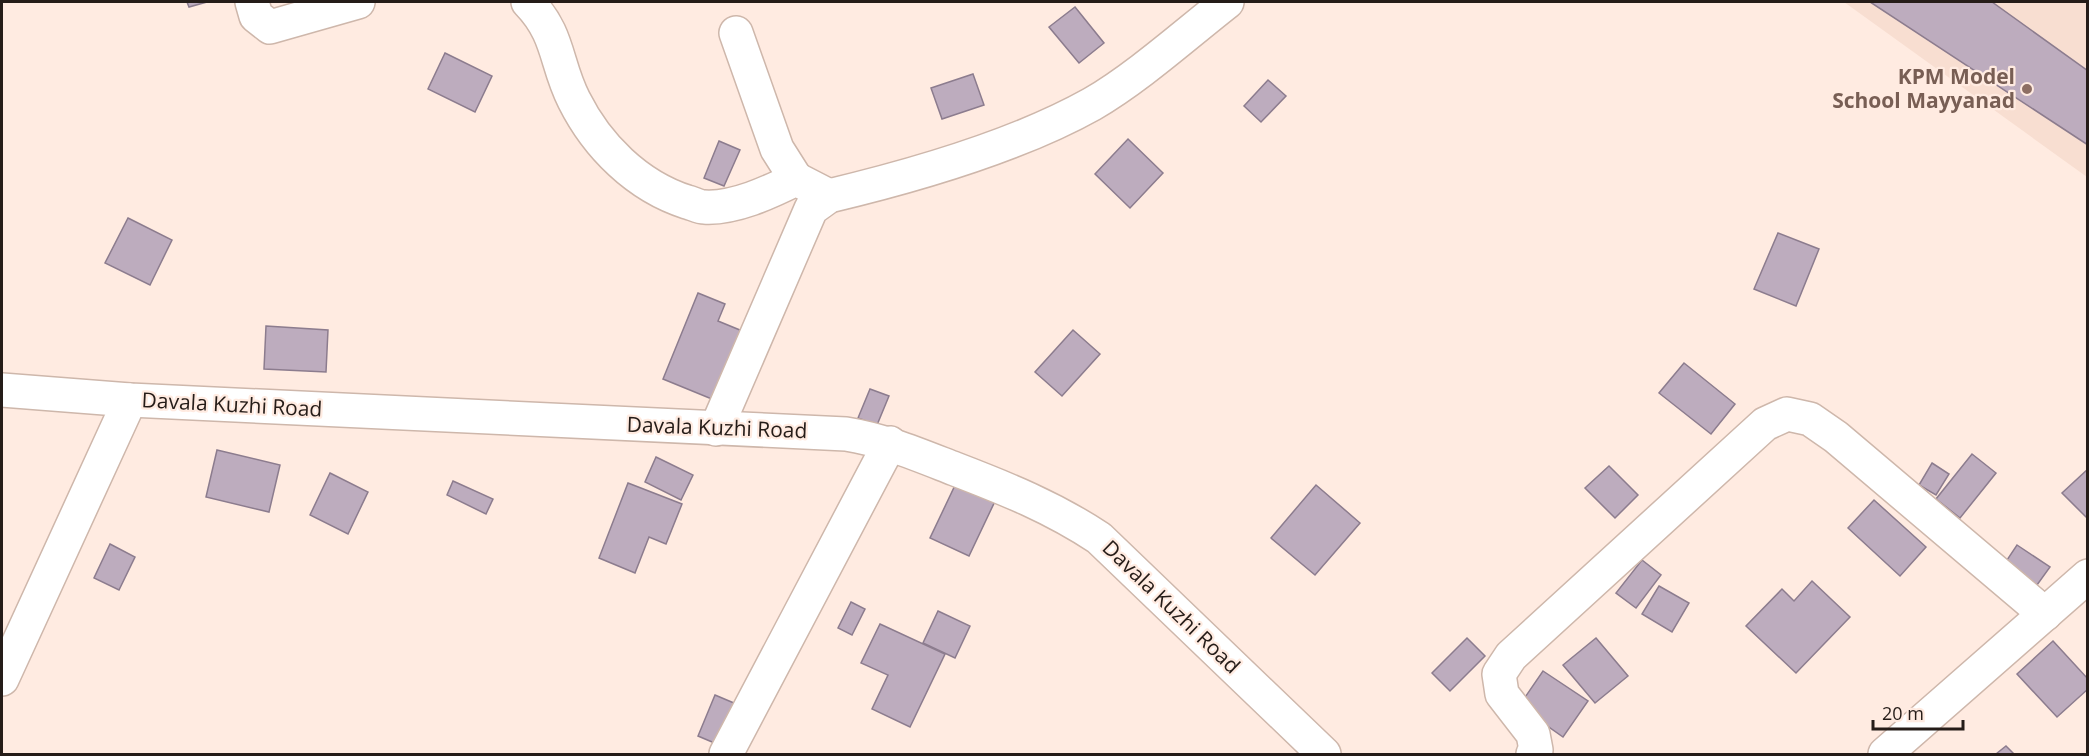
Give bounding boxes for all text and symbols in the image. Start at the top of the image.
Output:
place label: KPM Model School Mayyanad [1832,62,2015,114]
marker: KPM Model School Mayyanad [2020,82,2034,96]
street label: Davala Kuzhi Road [141,385,323,423]
street label: Davala Kuzhi Road [626,410,808,444]
street label: Davala Kuzhi Road [1097,533,1246,679]
scale bar [1873,693,1963,731]
text: 20 m [1882,701,1924,725]

